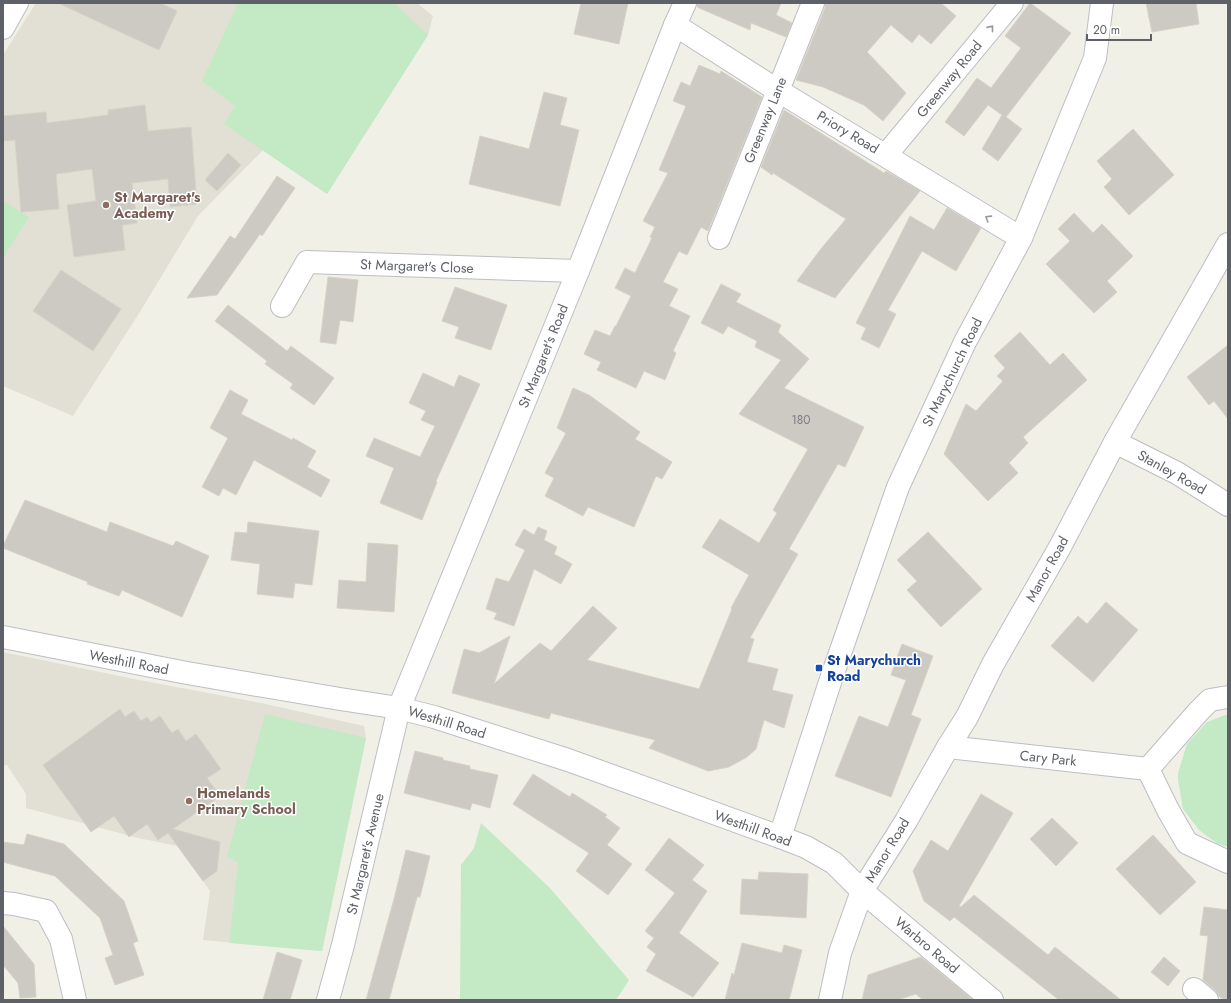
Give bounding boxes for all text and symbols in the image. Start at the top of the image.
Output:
scale bar [1087,16,1151,42]
text: 20 m [1093,21,1120,39]
one-way arrow [987,25,994,33]
street label: Greenway Road [912,36,986,122]
street label: Greenway Lane [739,74,791,166]
street label: Priory Road [813,106,883,158]
place label: St Margaret's Academy [113,187,201,223]
marker: St Margaret's Academy [101,200,111,210]
one-way arrow [985,215,992,223]
street label: St Margaret's Close [360,254,474,278]
street label: St Margaret's Road [513,301,573,411]
street label: St Marychurch Road [917,314,987,430]
house number: 180 [791,411,811,429]
street label: Stanley Road [1134,445,1210,499]
street label: Manor Road [1021,533,1073,605]
street label: Westhill Road [87,644,171,680]
place label: St Marychurch Road [827,650,921,686]
marker: St Marychurch Road [814,663,824,673]
street label: Westhill Road [405,701,489,743]
street label: Cary Park [1019,745,1078,771]
place label: Homelands Primary School [197,783,296,819]
street label: St Margaret's Avenue [341,791,389,917]
marker: Homelands Primary School [184,796,194,806]
street label: Westhill Road [712,805,794,851]
street label: Manor Road [860,814,914,886]
street label: Warbro Road [890,912,964,978]

